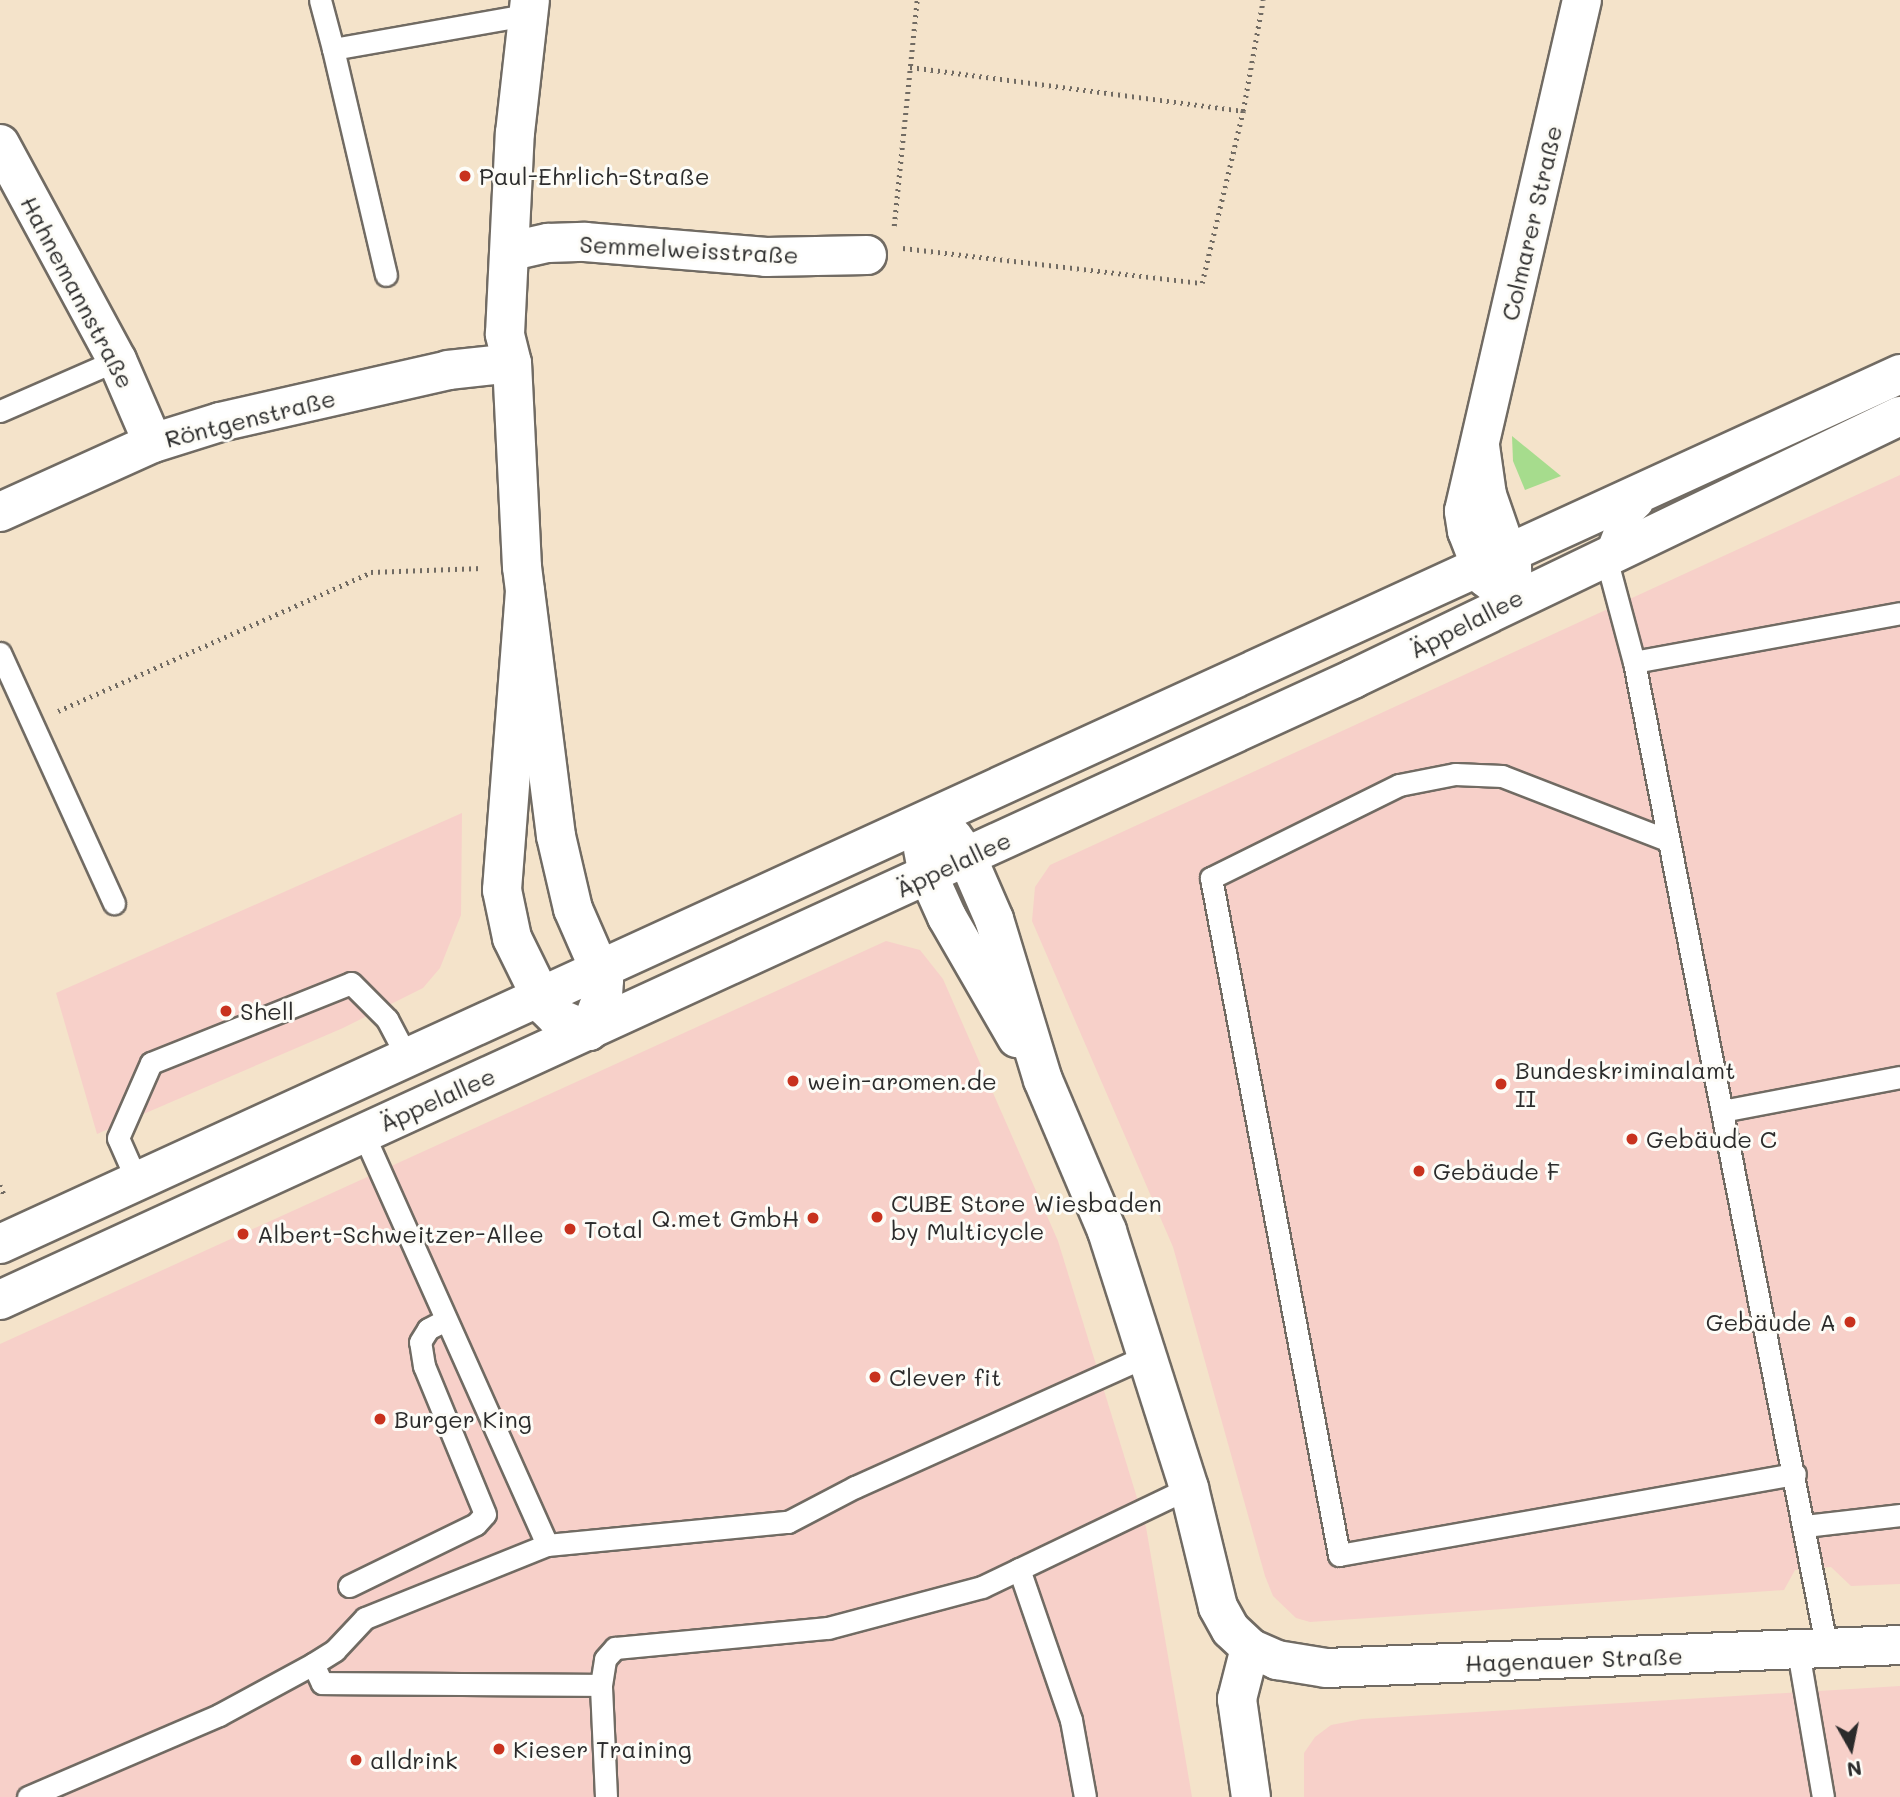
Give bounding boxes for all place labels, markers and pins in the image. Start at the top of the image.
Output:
place label: Paul-Ehrlich-Straße [479,162,710,190]
marker: Paul-Ehrlich-Straße [457,168,473,184]
place label: Shell [240,997,294,1025]
marker: Shell [218,1003,234,1019]
place label: Bundeskriminalamt II [1515,1056,1736,1112]
place label: wein-aromen.de [807,1067,997,1095]
marker: wein-aromen.de [785,1073,801,1089]
marker: Bundeskriminalamt II [1493,1076,1509,1092]
place label: Gebäude C [1646,1125,1777,1153]
marker: Gebäude C [1624,1131,1640,1147]
place label: Gebäude F [1433,1157,1560,1185]
marker: Gebäude F [1411,1163,1427,1179]
place label: CUBE Store Wiesbaden by Multicycle [891,1189,1162,1245]
place label: Q.met GmbH [652,1204,799,1232]
marker: CUBE Store Wiesbaden by Multicycle [869,1209,885,1225]
marker: Q.met GmbH [805,1210,821,1226]
place label: Total [584,1215,643,1243]
place label: Albert-Schweitzer-Allee [257,1220,544,1248]
marker: Total [562,1221,578,1237]
marker: Albert-Schweitzer-Allee [235,1226,251,1242]
place label: Gebäude A [1706,1308,1836,1336]
marker: Gebäude A [1842,1314,1858,1330]
place label: Clever fit [889,1363,1002,1391]
marker: Clever fit [867,1369,883,1385]
place label: Burger King [394,1405,532,1433]
marker: Burger King [372,1411,388,1427]
place label: Kieser Training [513,1735,692,1763]
marker: Kieser Training [491,1741,507,1757]
place label: alldrink [370,1746,458,1774]
marker: alldrink [348,1752,364,1768]

